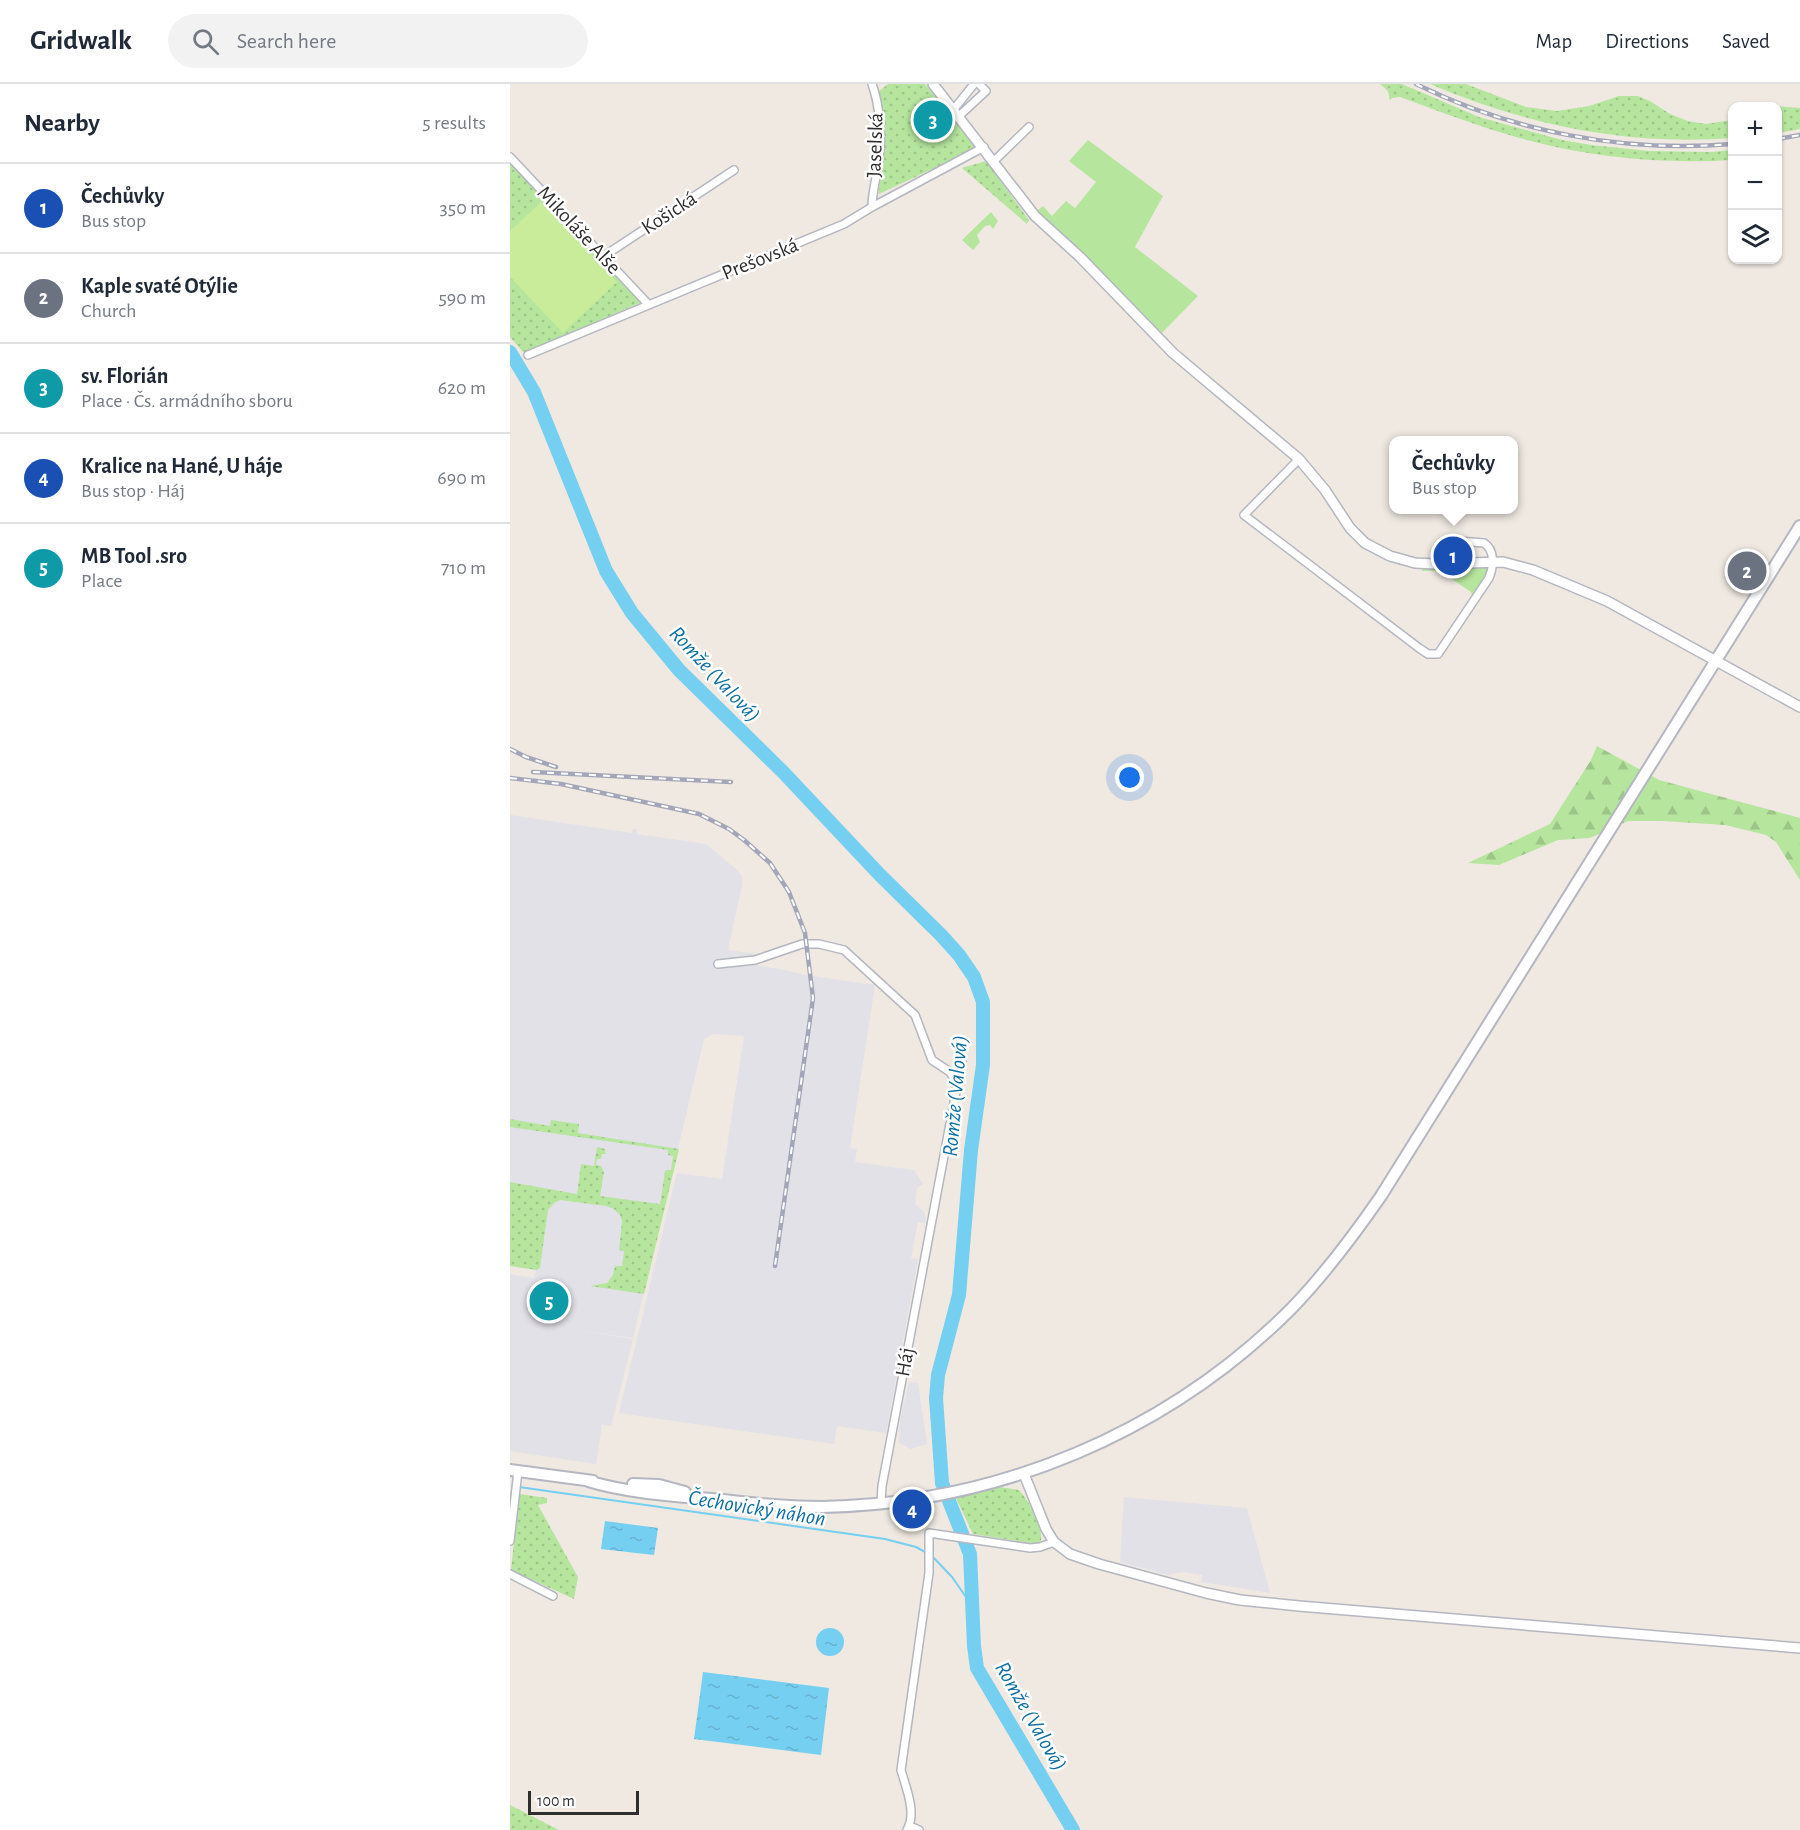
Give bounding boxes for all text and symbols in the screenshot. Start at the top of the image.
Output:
search box [168,14,588,68]
icon: search [189,25,222,58]
text: Gridwalk [30,27,132,55]
text: Search here [237,30,336,52]
text: Map [1536,31,1572,52]
text: Directions [1605,31,1689,52]
text: Saved [1722,31,1770,52]
pin: 3 [914,98,952,142]
map controls [1728,102,1782,264]
button: + [1728,102,1782,156]
text: Nearby [24,110,100,136]
street label: Jaselská [863,112,887,178]
text: 5 results [422,113,486,133]
button: − [1728,156,1782,210]
street label: Mikoláše Alše [533,182,625,278]
text: Čechůvky [81,185,164,207]
street label: Košická [638,187,701,238]
text: 1 [40,198,47,218]
text: 350 m [440,198,486,218]
button: layers [1728,210,1782,264]
text: Bus stop [81,211,146,231]
street label: Prešovská [719,234,801,284]
text: Kaple svaté Otýlie [81,275,238,297]
text: 2 [39,288,48,308]
text: 590 m [438,288,486,308]
text: Church [81,301,136,321]
text: sv. Florián [81,365,168,387]
text: 3 [39,378,48,398]
text: 620 m [438,378,486,398]
text: Place · Čs. armádního sboru [81,391,293,411]
popup [1389,436,1518,514]
text: Čechůvky [1412,452,1495,474]
text: Kralice na Hané, U háje [81,455,283,477]
text: 4 [38,468,49,488]
text: 690 m [437,468,486,488]
text: Bus stop [1412,478,1477,498]
text: Bus stop · Háj [81,481,185,501]
pin: 1 [1434,534,1472,578]
text: MB Tool .sro [81,545,187,567]
pin: 2 [1728,548,1766,594]
text: 5 [39,558,48,578]
text: 710 m [441,558,486,578]
text: Place [81,571,122,591]
water label: Romže (Valová) [665,622,765,726]
your location [1115,763,1144,792]
water label: Romže (Valová) [939,1034,971,1158]
pin: 5 [530,1278,568,1324]
street label: Háj [892,1346,918,1378]
water label: Čechovický náhon [687,1485,827,1530]
pin: 4 [892,1486,932,1532]
water label: Romže (Valová) [991,1658,1071,1774]
scale bar [528,1788,639,1816]
text: 100 m [537,1793,575,1809]

